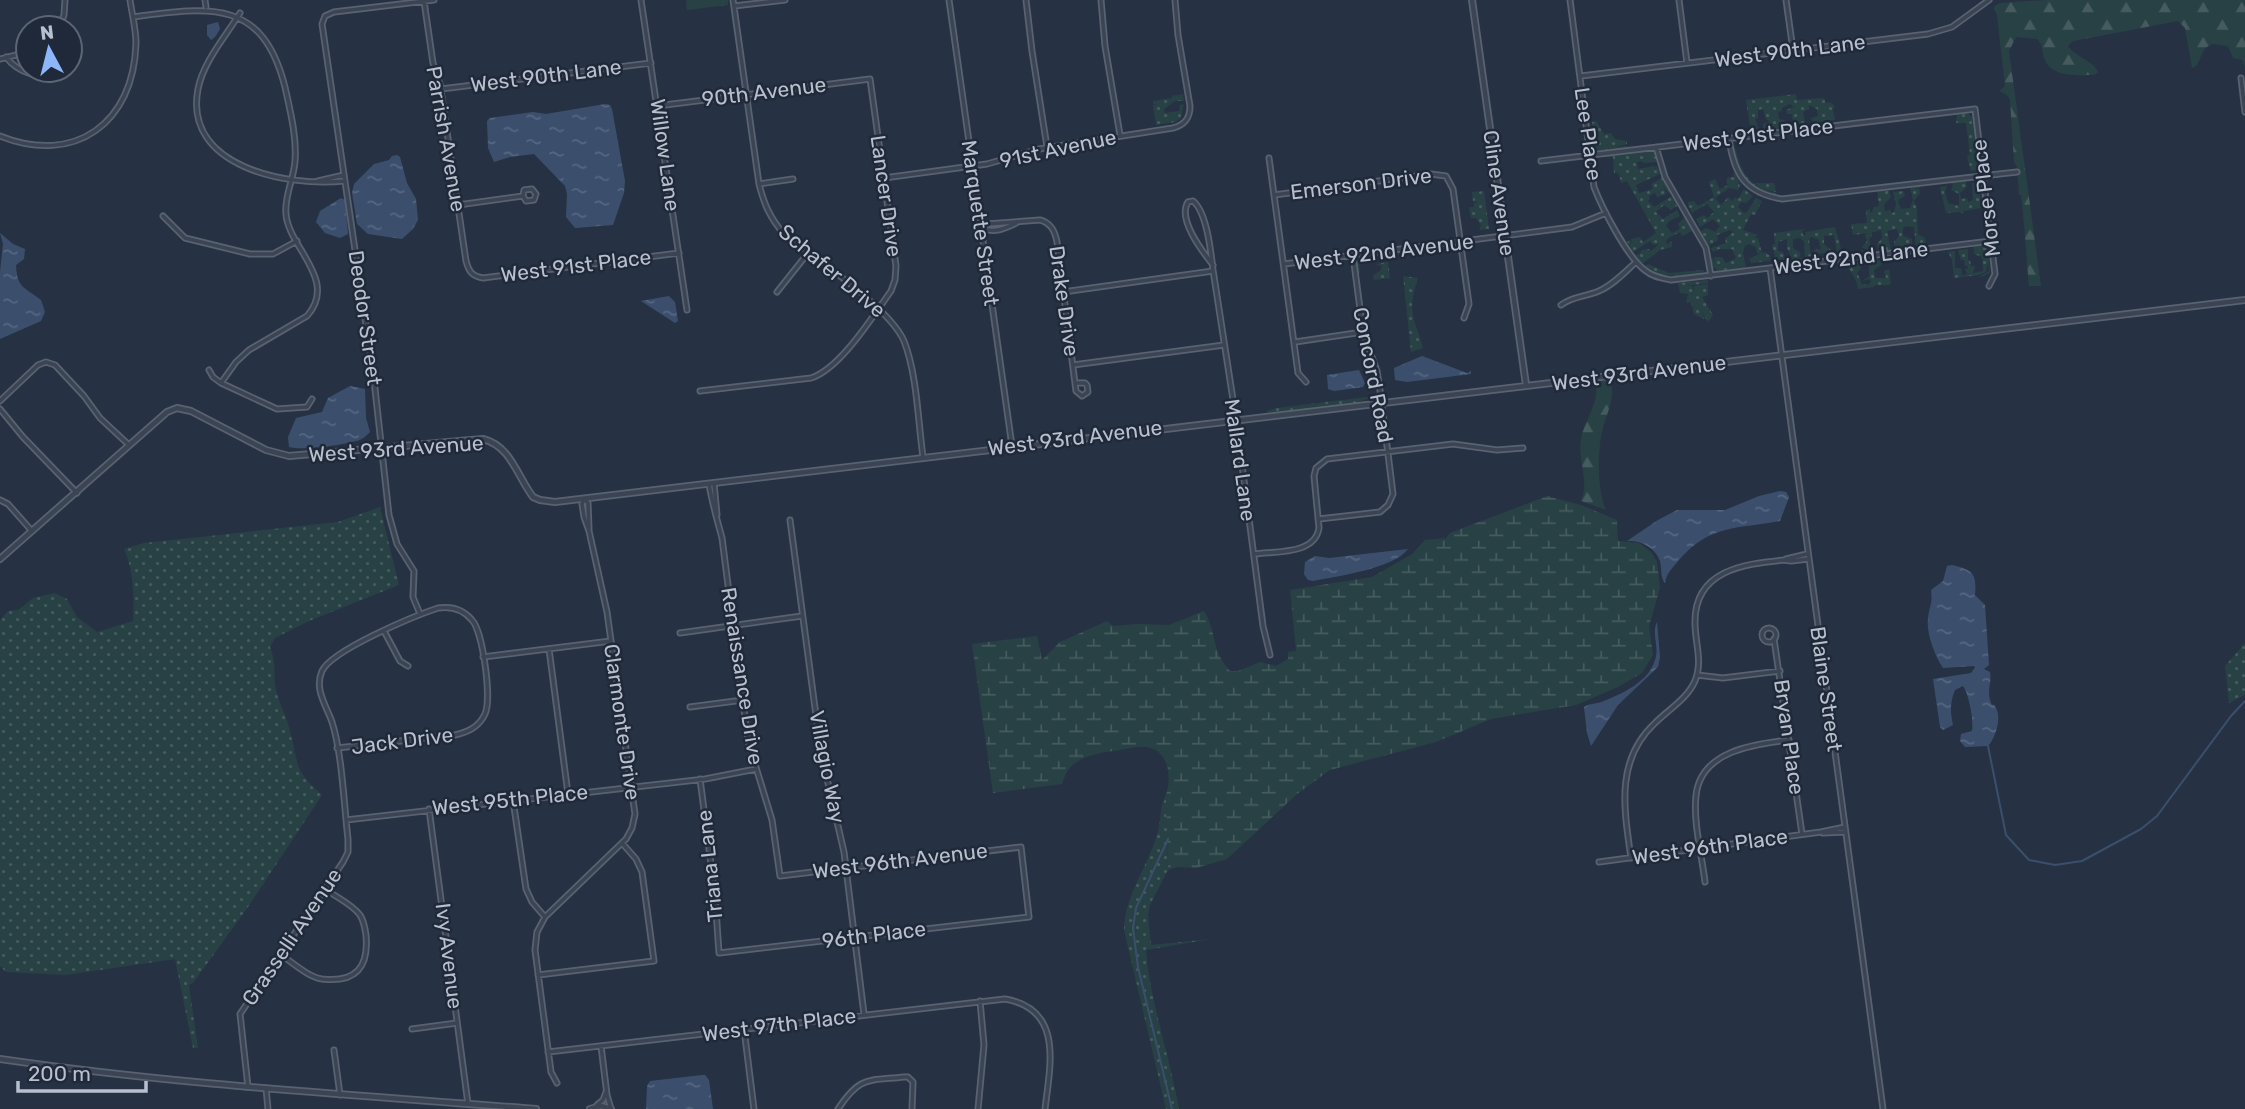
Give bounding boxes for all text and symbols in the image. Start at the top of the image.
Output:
north arrow [14,14,84,84]
text: N [39,20,55,45]
street label: West 90th Lane [1713,29,1867,72]
street label: West 90th Lane [469,54,623,97]
street label: Parrish Avenue [421,64,472,214]
street label: 90th Avenue [700,71,827,112]
street label: Lee Place [1570,86,1607,182]
street label: Willow Lane [645,97,686,213]
street label: West 91st Place [1681,113,1835,156]
street label: 91st Avenue [997,124,1118,173]
street label: Cline Avenue [1478,128,1521,257]
street label: Lancer Drive [866,133,907,258]
street label: Morse Place [1966,138,2005,258]
street label: Marquette Street [957,139,1004,307]
street label: Emerson Drive [1289,162,1433,205]
street label: Schafer Drive [774,219,891,323]
street label: West 92nd Avenue [1293,228,1475,275]
street label: West 92nd Lane [1772,236,1930,279]
street label: West 91st Place [499,244,653,287]
street label: Drake Drive [1044,244,1085,358]
street label: Deodor Street [344,249,387,387]
street label: Concord Road [1348,305,1399,445]
street label: West 93rd Avenue [1550,349,1727,396]
street label: Mallard Lane [1220,397,1261,523]
street label: West 93rd Avenue [986,414,1163,461]
street label: West 93rd Avenue [308,430,484,467]
street label: Renaissance Drive [716,585,769,767]
street label: Blaine Street [1805,625,1848,753]
street label: Clarmonte Drive [599,642,646,802]
street label: Bryan Place [1769,678,1810,796]
street label: Villagio Way [804,708,851,826]
street label: Jack Drive [349,722,454,759]
street label: West 95th Place [431,779,589,820]
street label: Triana Lane [691,809,728,923]
street label: West 96th Place [1631,823,1789,870]
street label: West 96th Avenue [811,837,989,884]
street label: Grasselli Avenue [236,863,347,1010]
street label: Ivy Avenue [431,902,468,1010]
street label: 96th Place [821,916,927,953]
street label: West 97th Place [700,1003,857,1046]
scale bar [18,1050,145,1094]
text: 200 m [28,1061,91,1086]

